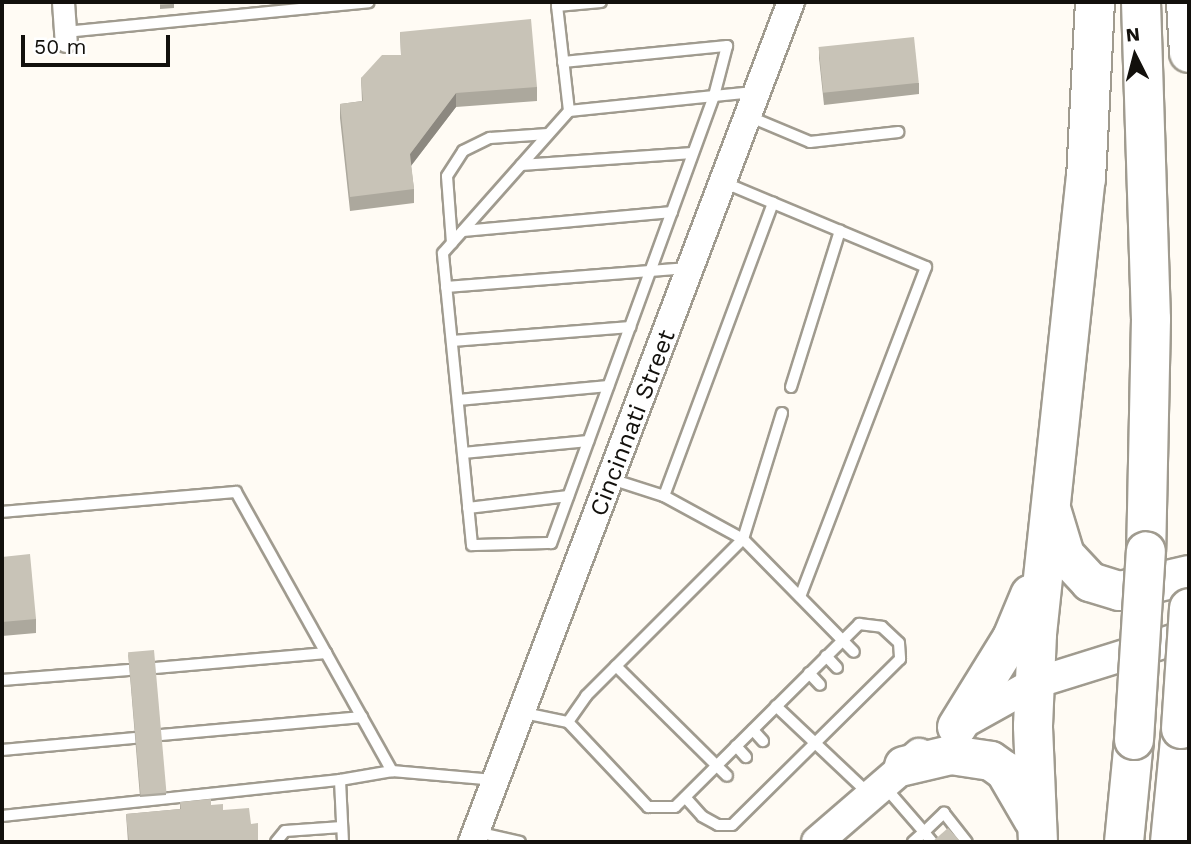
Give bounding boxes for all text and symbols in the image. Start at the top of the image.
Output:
scale bar [24,21,173,65]
north arrow [1100,21,1170,91]
text: N [1125,22,1141,47]
text: 50 m [34,34,86,59]
street label: Cincinnati Street [584,326,682,520]

